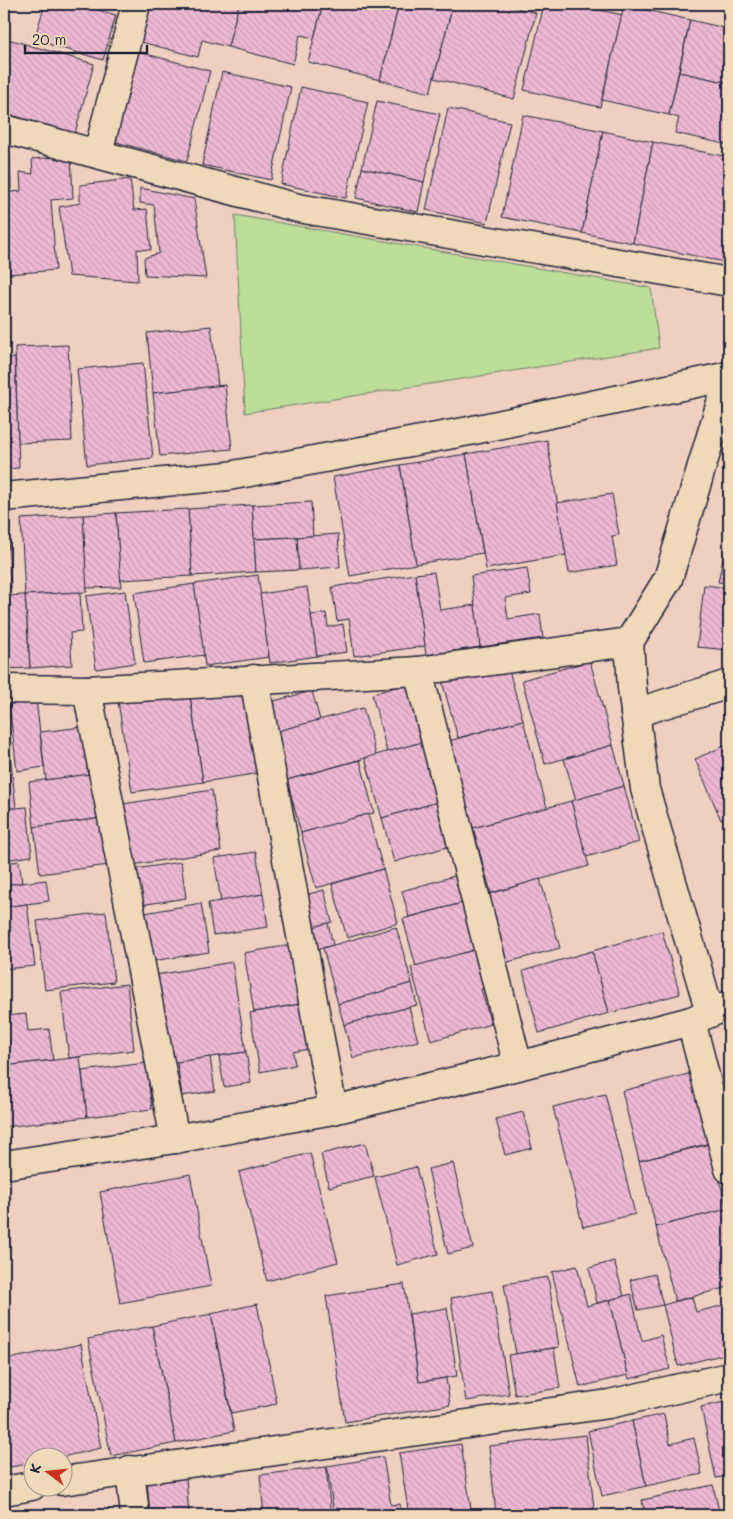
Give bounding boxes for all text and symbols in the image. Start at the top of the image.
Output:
scale bar [25,22,148,54]
text: 20 m [32,29,66,49]
north arrow [22,1446,72,1496]
text: K [25,1461,45,1475]

